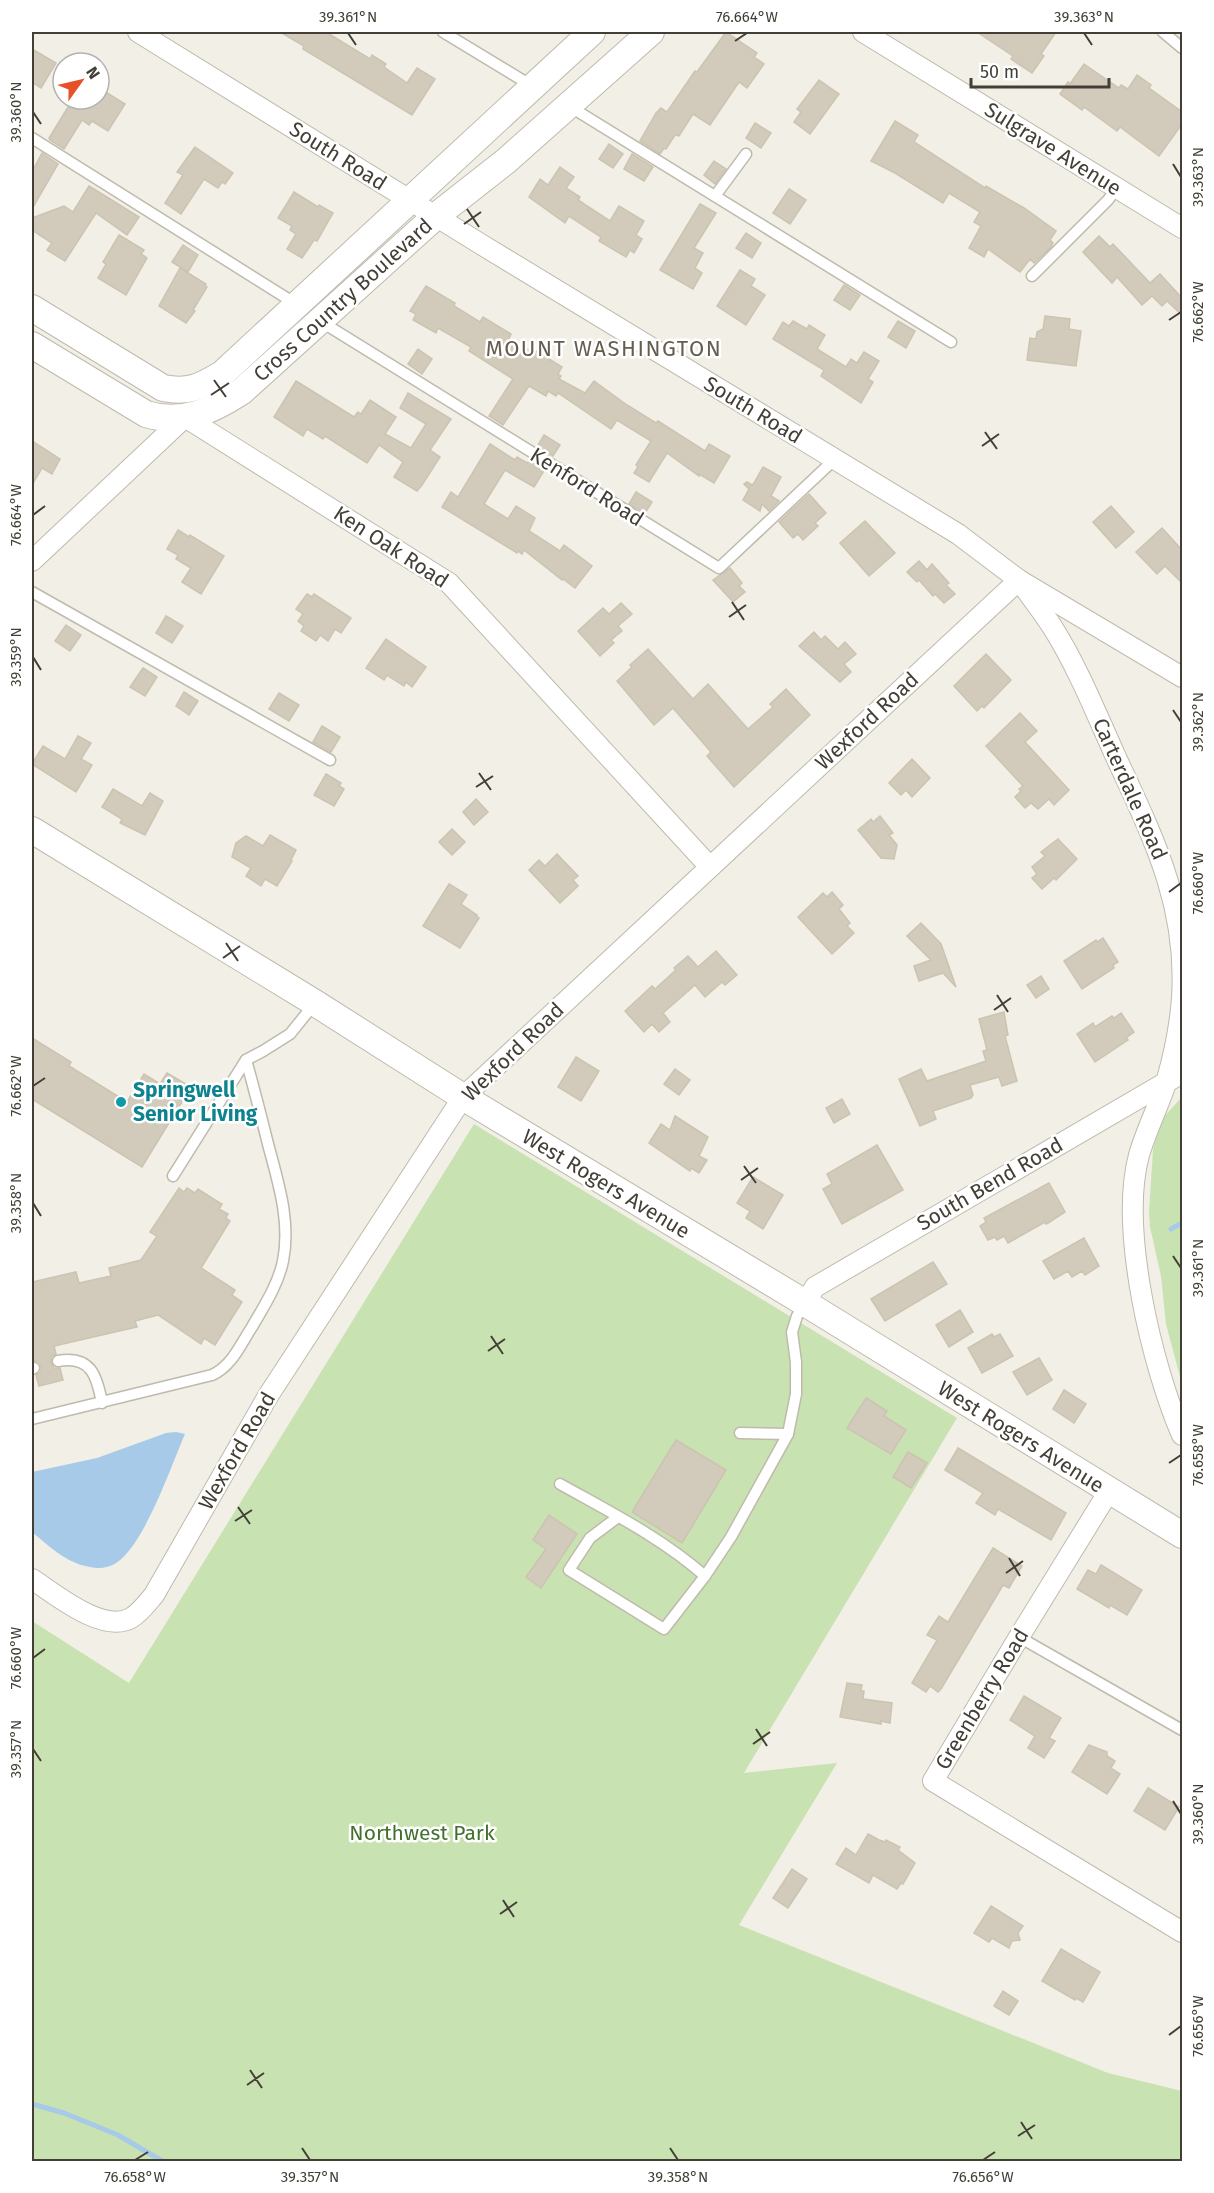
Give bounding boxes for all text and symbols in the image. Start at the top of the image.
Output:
text: 39.361°N [319,8,377,26]
text: 76.664°W [716,8,779,26]
text: 39.363°N [1054,8,1114,26]
north arrow [51,51,111,111]
scale bar [971,51,1109,89]
text: 50 m [980,61,1019,83]
text: N [82,63,104,83]
text: 39.360°N [7,82,25,142]
street label: Sulgrave Avenue [980,97,1126,201]
street label: South Road [285,116,391,196]
text: 39.363°N [1189,147,1207,207]
street label: Cross Country Boulevard [248,213,438,387]
text: 76.662°W [1189,281,1207,343]
district label: MOUNT WASHINGTON [486,335,722,362]
street label: South Road [699,371,807,449]
street label: Kenford Road [525,442,649,532]
text: 76.664°W [7,483,25,546]
street label: Ken Oak Road [329,500,453,594]
text: 39.359°N [7,627,25,687]
street label: Wexford Road [810,667,924,775]
text: 39.362°N [1189,692,1207,752]
street label: Carterdale Road [1087,714,1173,864]
text: 76.660°W [1189,851,1207,914]
street label: Wexford Road [457,997,569,1107]
text: 76.662°W [7,1055,25,1117]
place label: Springwell Senior Living [133,1077,258,1127]
marker: Springwell Senior Living [114,1095,128,1109]
street label: West Rogers Avenue [517,1124,695,1244]
street label: South Bend Road [912,1132,1068,1236]
text: 39.358°N [7,1173,25,1233]
text: 39.361°N [1189,1239,1207,1297]
street label: West Rogers Avenue [933,1375,1109,1499]
street label: Wexford Road [193,1387,281,1515]
text: 76.658°W [1189,1424,1207,1486]
street label: Greenberry Road [930,1624,1034,1774]
text: 76.660°W [7,1626,25,1689]
text: 39.357°N [7,1720,25,1778]
text: 39.360°N [1189,1784,1207,1844]
park label: Northwest Park [349,1820,495,1846]
text: 76.656°W [1189,1995,1207,2057]
text: 76.658°W [104,2168,166,2186]
text: 39.357°N [281,2168,339,2186]
text: 39.358°N [648,2168,708,2186]
text: 76.656°W [952,2168,1014,2186]

